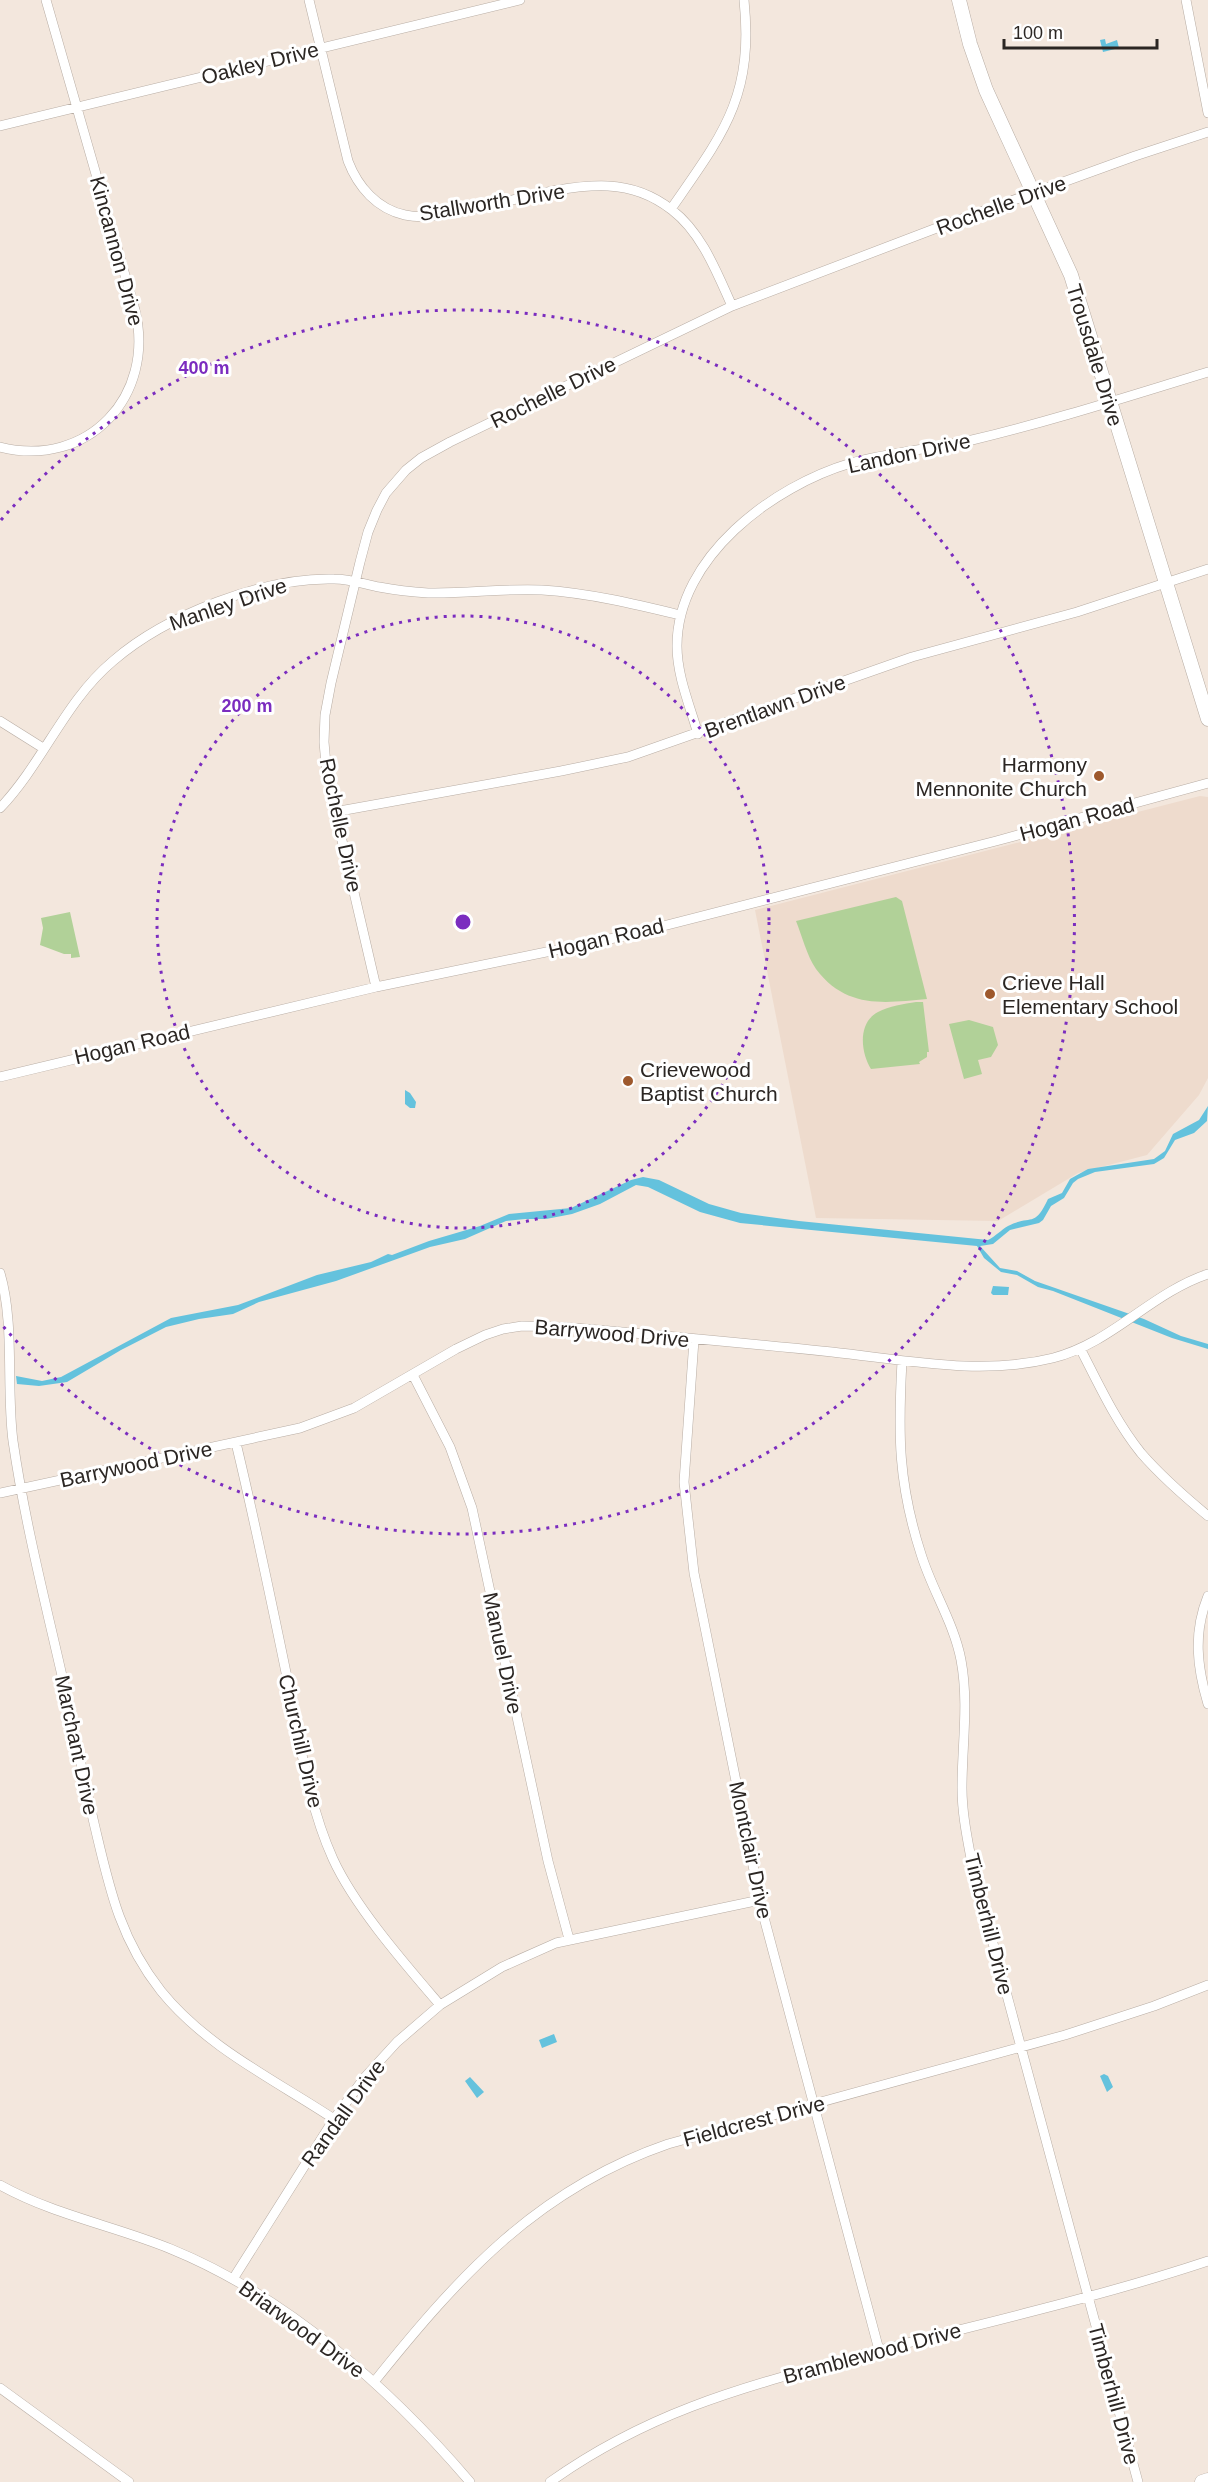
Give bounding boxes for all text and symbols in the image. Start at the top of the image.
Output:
scale bar [1004,12,1157,50]
text: 100 m [1013,23,1063,43]
street label: Oakley Drive [199,37,321,89]
street label: Rochelle Drive [933,171,1069,239]
street label: Kincannon Drive [86,174,148,328]
street label: Stallworth Drive [418,179,566,225]
street label: Trousdale Drive [1062,281,1128,429]
street label: Rochelle Drive [487,352,619,432]
text: 400 m [178,358,230,378]
street label: Landon Drive [846,429,972,477]
street label: Manley Drive [166,573,290,635]
street label: Brentlawn Drive [701,670,849,742]
text: 200 m [221,696,273,716]
place label: Harmony Mennonite Church [915,753,1087,800]
street label: Rochelle Drive [316,756,366,894]
marker: Harmony Mennonite Church [1092,769,1106,783]
street label: Hogan Road [1017,793,1137,845]
centre of rings [453,912,473,932]
street label: Hogan Road [546,914,666,962]
place label: Crieve Hall Elementary School [1002,971,1178,1018]
marker: Crieve Hall Elementary School [983,987,997,1001]
street label: Hogan Road [72,1020,192,1068]
place label: Crievewood Baptist Church [640,1058,778,1105]
marker: Crievewood Baptist Church [621,1074,635,1088]
street label: Barrywood Drive [534,1315,690,1351]
street label: Barrywood Drive [58,1437,214,1491]
street label: Manuel Drive [479,1590,527,1716]
street label: Churchill Drive [274,1672,328,1810]
street label: Marchant Drive [51,1673,103,1817]
street label: Montclair Drive [725,1779,777,1921]
street label: Timberhill Drive [960,1851,1018,1997]
street label: Randall Drive [297,2055,389,2171]
street label: Fieldcrest Drive [681,2091,827,2151]
street label: Briarwood Drive [235,2276,369,2382]
street label: Bramblewood Drive [781,2318,963,2388]
street label: Timberhill Drive [1084,2321,1144,2467]

